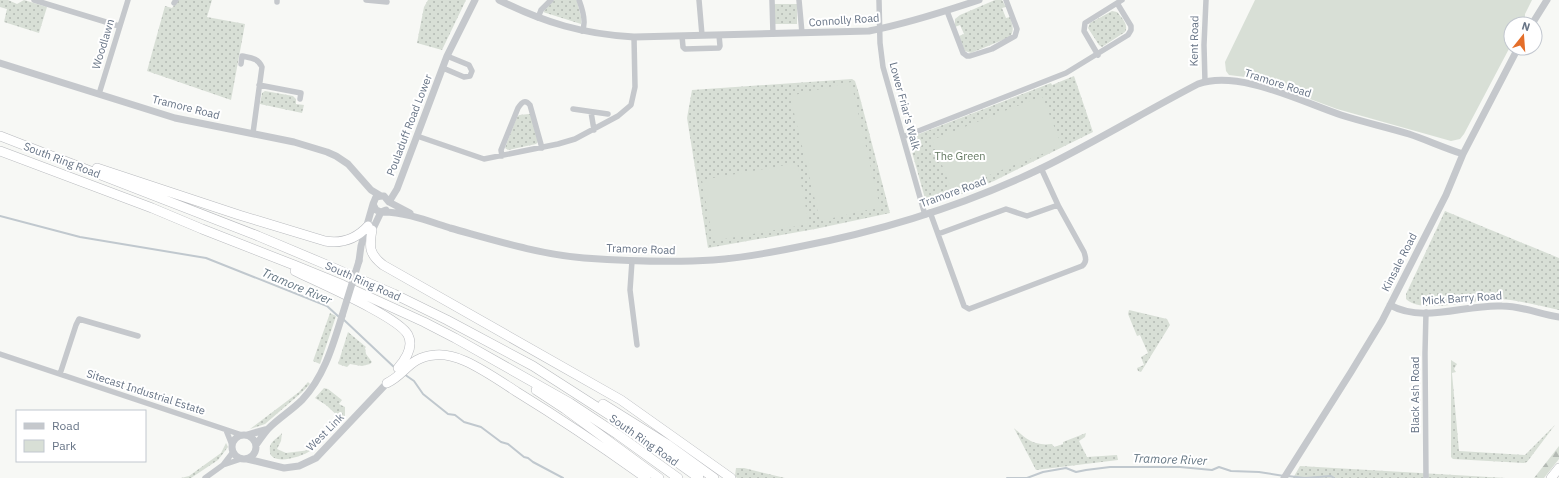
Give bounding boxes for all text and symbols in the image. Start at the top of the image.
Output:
street label: Connolly Road [808,11,880,29]
street label: Kent Road [1187,16,1201,66]
north arrow [1503,16,1543,56]
street label: Woodlawn [89,17,117,71]
text: N [1520,19,1532,34]
street label: Lower Friar's Walk [887,60,924,152]
street label: Tramore Road [1243,66,1313,100]
street label: Pouladuff Road Lower [383,72,435,178]
street label: Tramore Road [151,92,221,122]
street label: South Ring Road [22,139,102,181]
park label: The Green [934,149,986,163]
street label: Tramore Road [918,174,988,210]
street label: Kinsale Road [1378,230,1420,294]
street label: Tramore Road [606,241,676,257]
street label: South Ring Road [323,258,403,304]
water label: Tramore River [260,265,335,308]
street label: Mick Barry Road [1421,288,1503,308]
street label: Black Ash Road [1408,357,1422,433]
street label: Sitecast Industrial Estate [85,366,207,418]
legend [16,410,146,462]
street label: West Link [303,410,347,454]
street label: South Ring Road [607,411,681,469]
text: Road [52,418,80,433]
text: Park [52,438,77,453]
water label: Tramore River [1133,450,1208,468]

